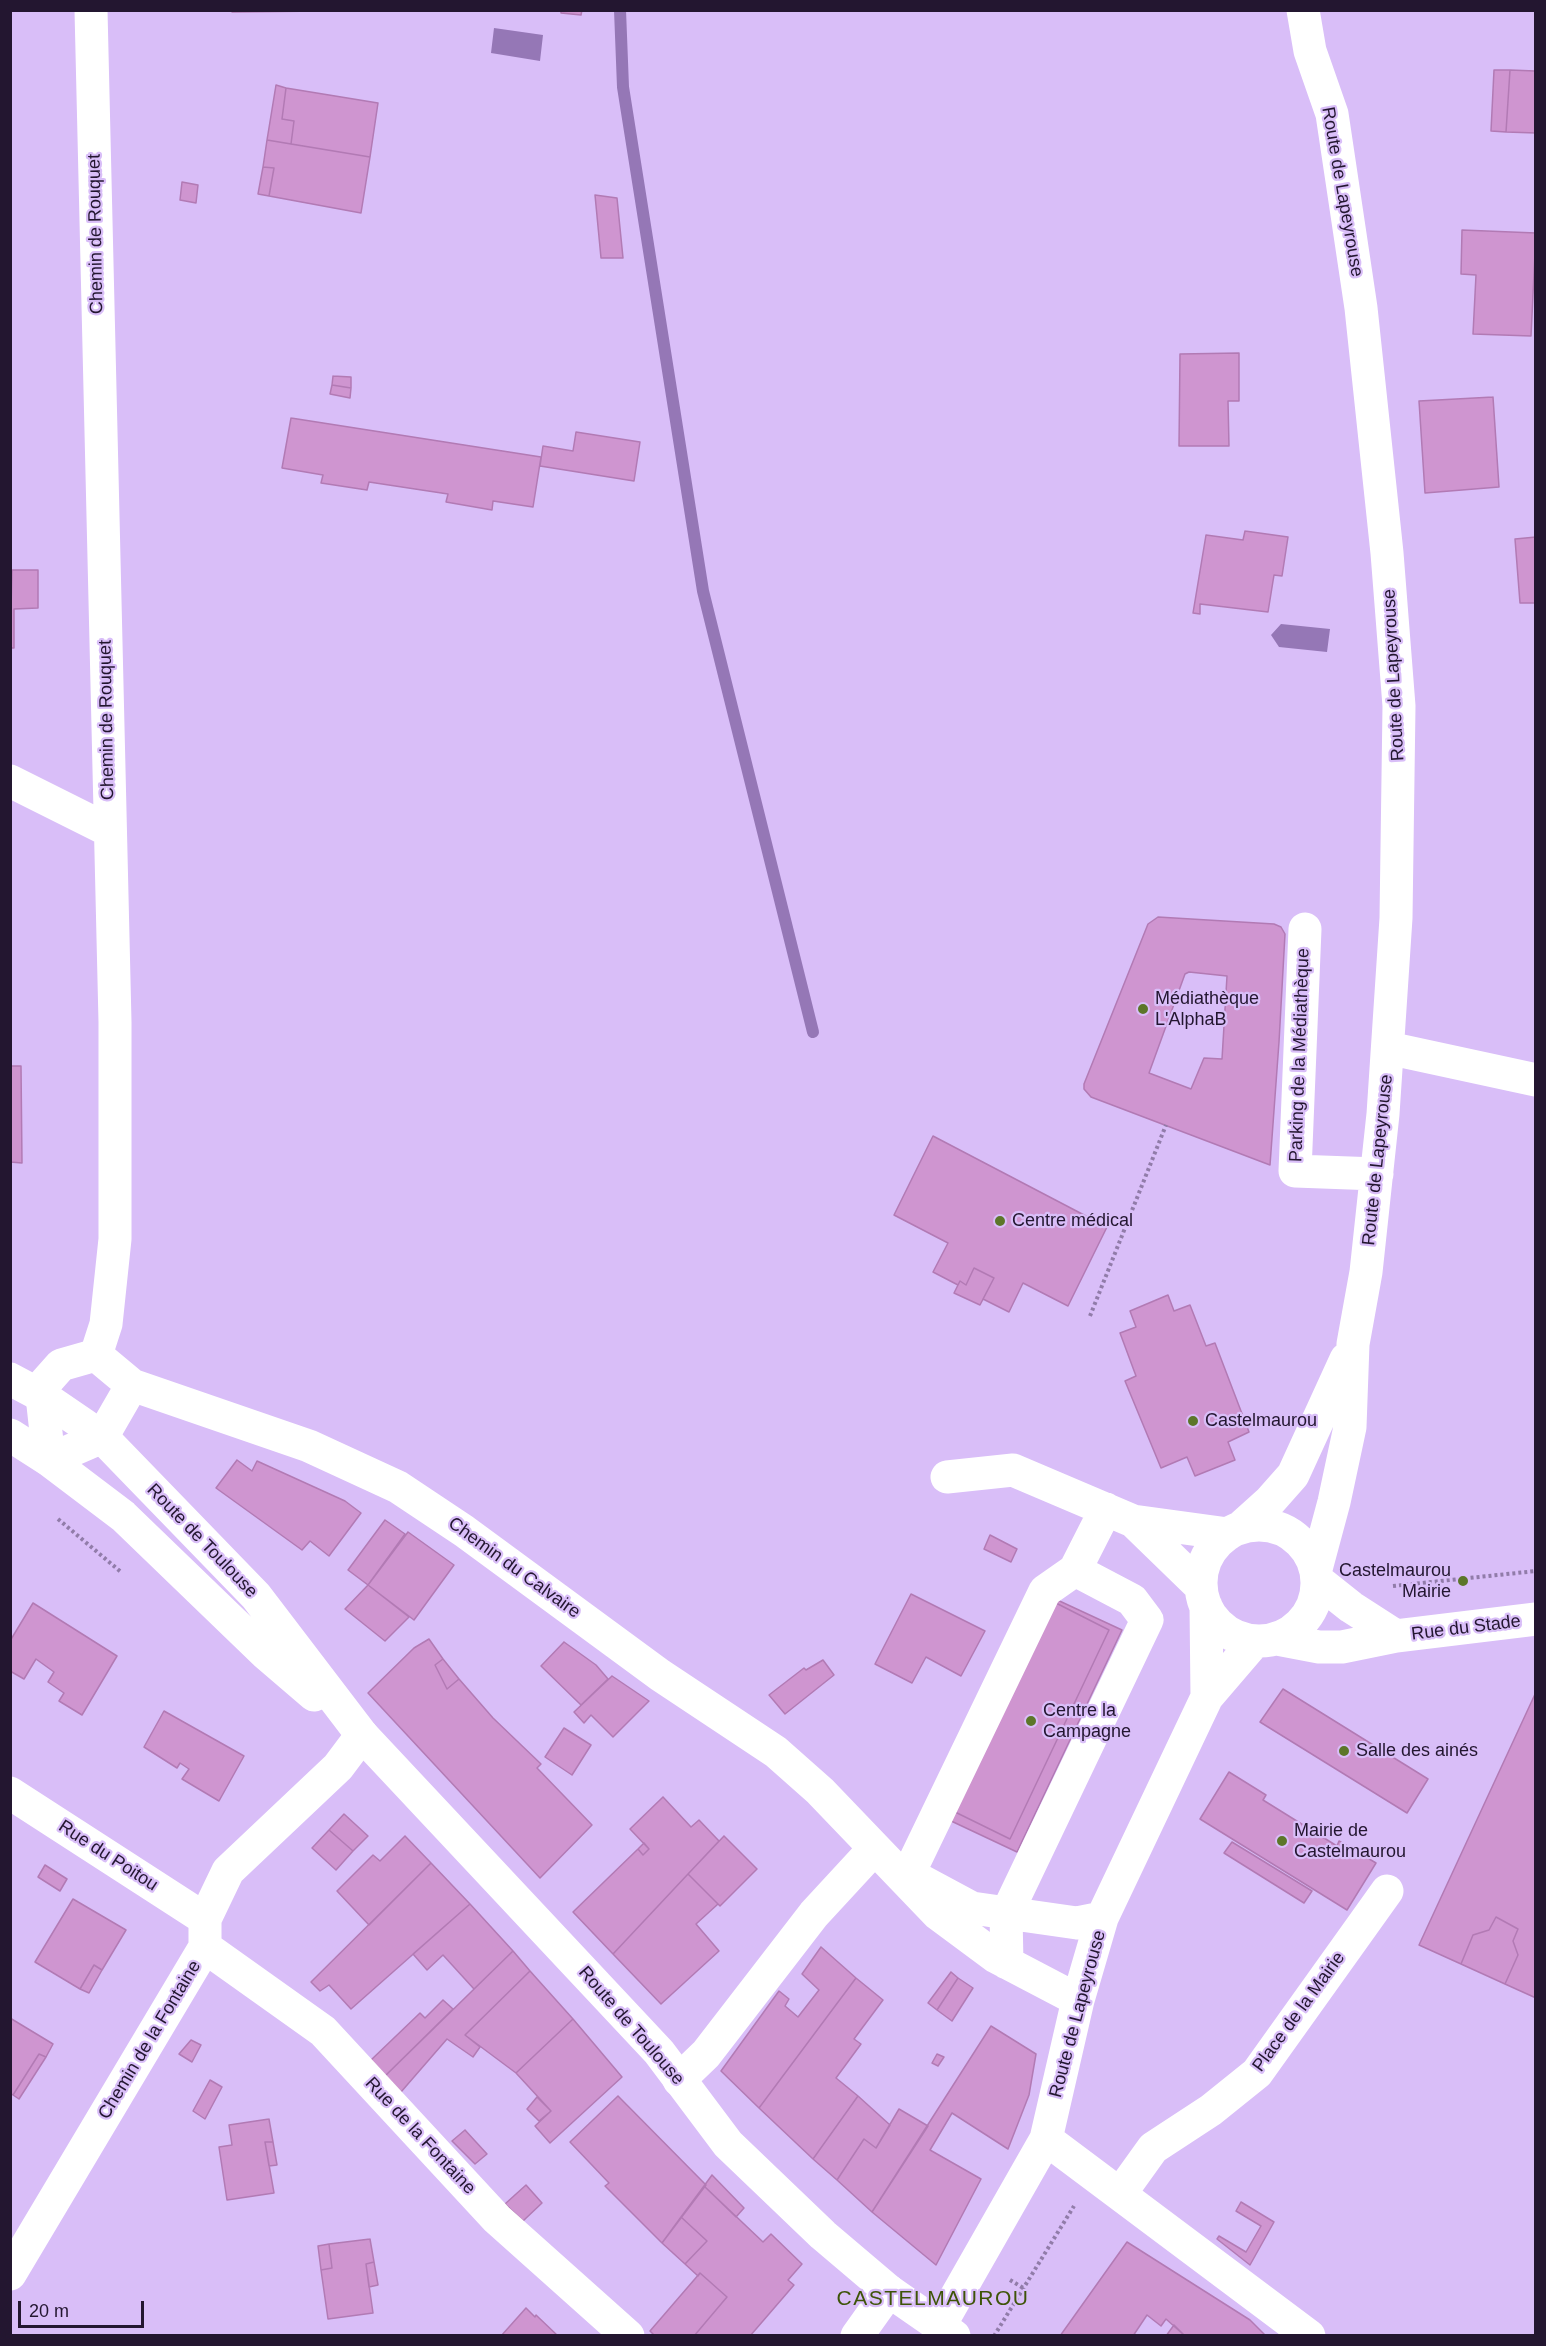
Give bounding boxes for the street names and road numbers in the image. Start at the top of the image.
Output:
street label: Route de Lapeyrouse [1316,105,1368,279]
street label: Chemin de Rouquet [84,154,108,314]
street label: Route de Lapeyrouse [1379,588,1409,762]
street label: Chemin de Rouquet [95,640,119,800]
street label: Parking de la Médiathèque [1285,948,1315,1162]
street label: Route de Lapeyrouse [1358,1073,1398,1247]
street label: Route de Toulouse [142,1480,262,1602]
street label: Chemin du Calvaire [444,1513,584,1623]
street label: Rue du Stade [1410,1611,1522,1645]
street label: Rue du Poitou [54,1816,162,1896]
street label: Route de Lapeyrouse [1045,1928,1111,2100]
street label: Place de la Mairie [1248,1948,1350,2076]
street label: Chemin de la Fontaine [94,1957,206,2123]
street label: Route de Toulouse [574,1962,688,2090]
street label: Rue de la Fontaine [360,2073,480,2199]

